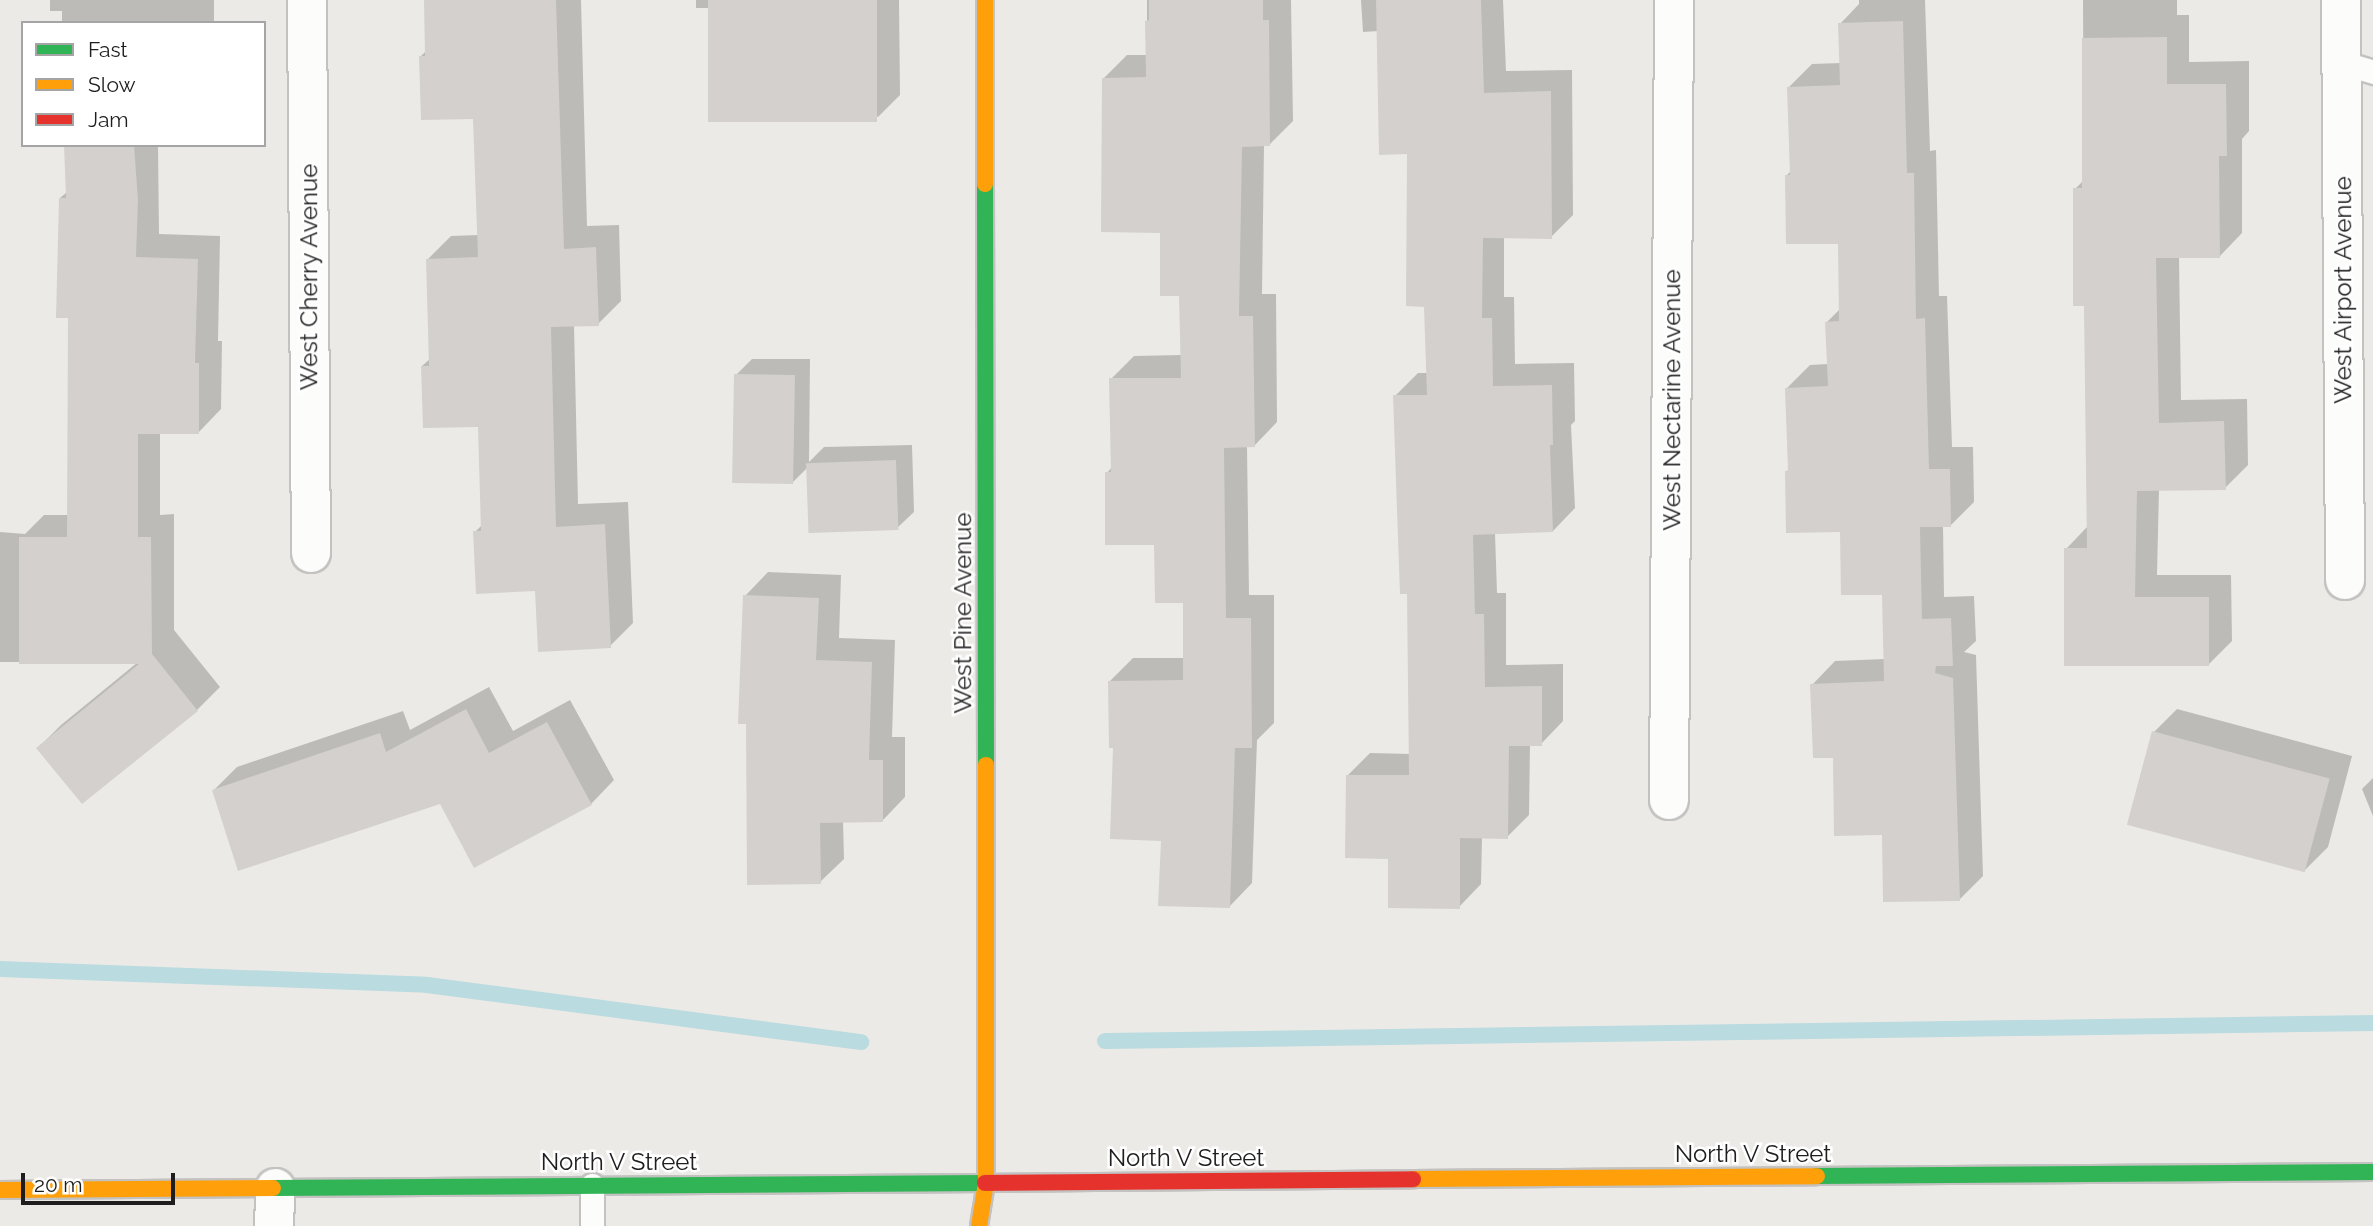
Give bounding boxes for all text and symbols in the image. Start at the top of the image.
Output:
legend [21,21,266,147]
text: Fast [88,37,128,62]
text: Slow [88,72,136,97]
text: Jam [88,107,129,132]
street label: West Cherry Avenue [295,163,323,391]
street label: West Airport Avenue [2329,175,2357,405]
street label: West Nectarine Avenue [1658,269,1686,531]
street label: West Pine Avenue [949,512,977,714]
street label: North V Street [1674,1140,1832,1168]
street label: North V Street [1107,1144,1265,1172]
street label: North V Street [540,1148,698,1176]
scale bar [24,1160,178,1204]
text: 20 m [34,1172,82,1197]

